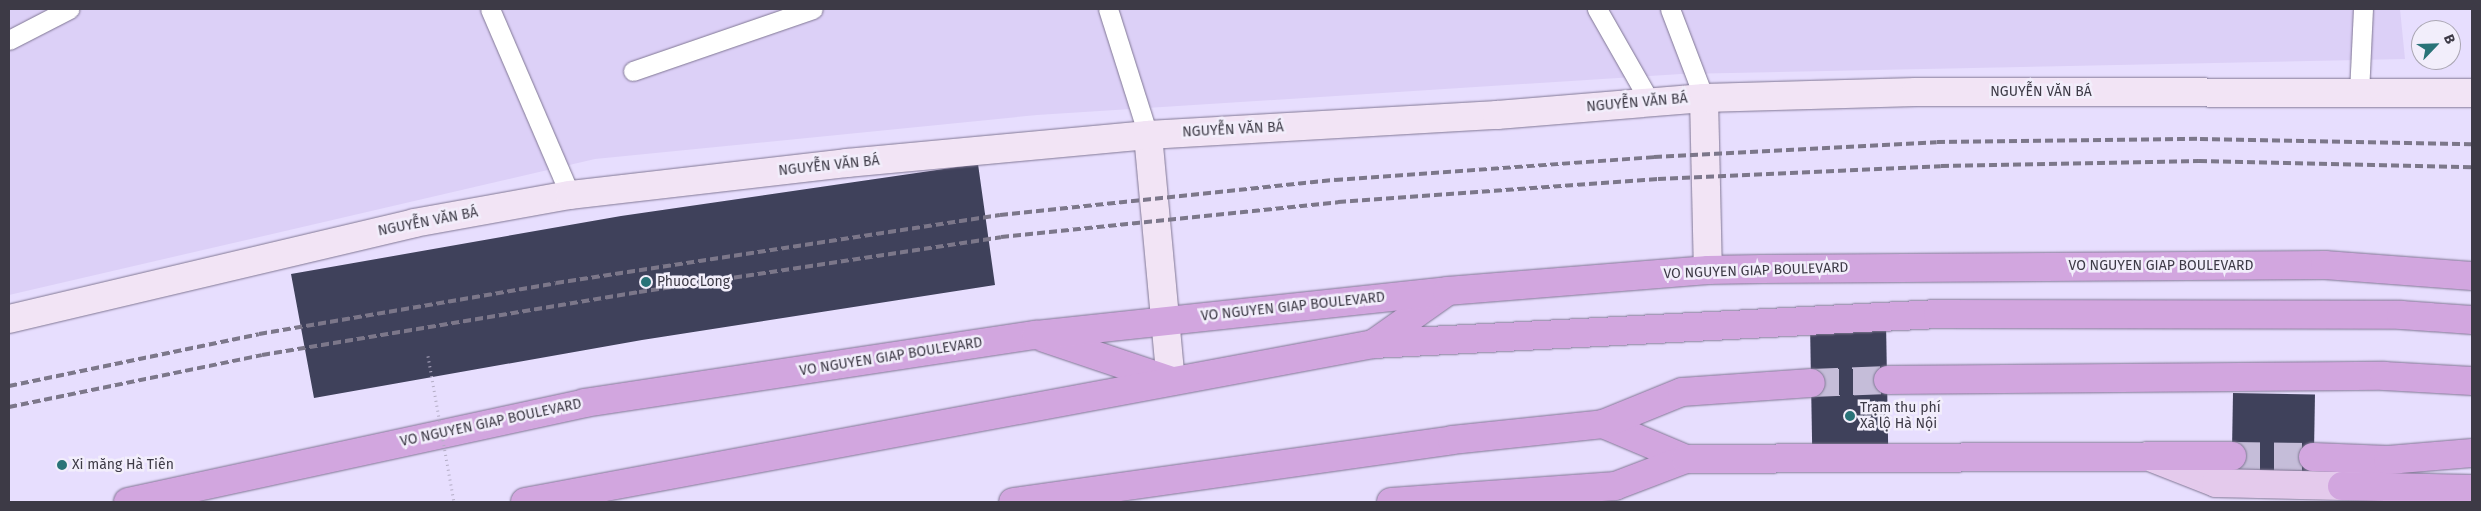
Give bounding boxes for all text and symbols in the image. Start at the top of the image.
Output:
north arrow [2411,20,2461,70]
text: B [2440,32,2459,46]
street label: NGUYỄN VĂN BÁ [1990,84,2092,100]
street label: NGUYỄN VĂN BÁ [1586,90,1688,116]
street label: NGUYỄN VĂN BÁ [1182,119,1284,141]
street label: NGUYỄN VĂN BÁ [778,152,880,180]
street label: NGUYỄN VĂN BÁ [377,204,479,240]
street label: VO NGUYEN GIAP BOULEVARD [2068,258,2254,274]
street label: VO NGUYEN GIAP BOULEVARD [1663,259,1849,283]
place label: Phuoc Long [657,274,730,290]
marker: Phuoc Long [639,275,653,289]
street label: VO NGUYEN GIAP BOULEVARD [1200,289,1386,325]
street label: VO NGUYEN GIAP BOULEVARD [798,334,984,380]
street label: VO NGUYEN GIAP BOULEVARD [399,396,583,450]
place label: Trạm thu phí Xa lộ Hà Nội [1860,400,1941,432]
marker: Trạm thu phí Xa lộ Hà Nội [1844,410,1856,422]
place label: Xi măng Hà Tiên [72,457,174,473]
marker: Xi măng Hà Tiên [56,459,68,471]

